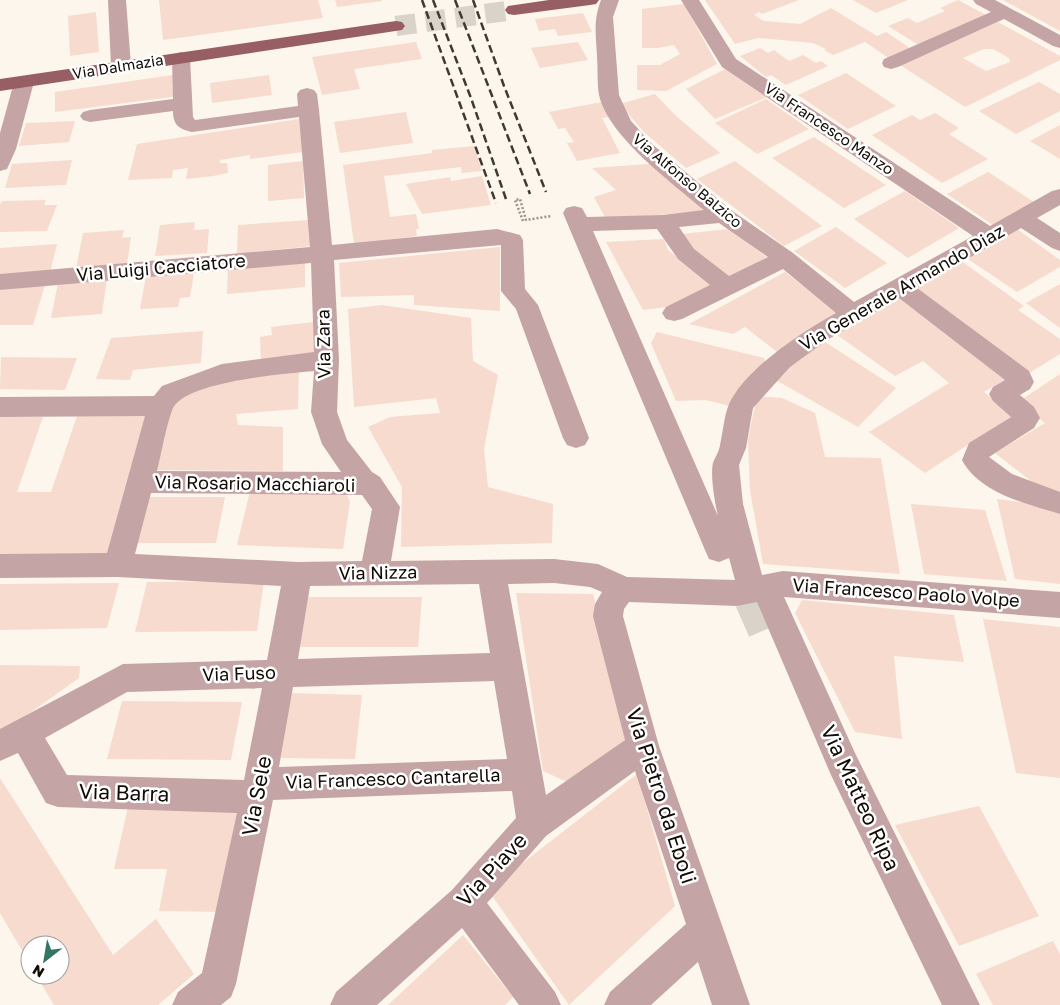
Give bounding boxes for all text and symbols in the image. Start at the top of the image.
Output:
street label: Via Dalmazia [71,50,165,82]
street label: Via Francesco Manzo [762,78,897,178]
street label: Via Alfonso Balzico [629,129,746,231]
street label: Via Generale Armando Diaz [795,219,1008,355]
street label: Via Luigi Cacciatore [75,249,246,285]
street label: Via Zara [311,309,335,379]
street label: Via Rosario Macchiaroli [154,470,356,496]
street label: Via Nizza [338,560,418,584]
street label: Via Francesco Paolo Volpe [792,573,1020,611]
street label: Via Fuso [202,661,276,685]
street label: Via Pietro da Eboli [621,705,703,887]
street label: Via Matteo Ripa [816,721,906,875]
street label: Via Sele [236,754,277,838]
street label: Via Francesco Cantarella [285,763,501,793]
street label: Via Barra [78,777,170,807]
street label: Via Piave [451,827,532,912]
north arrow [20,935,70,985]
text: N [29,962,47,982]

